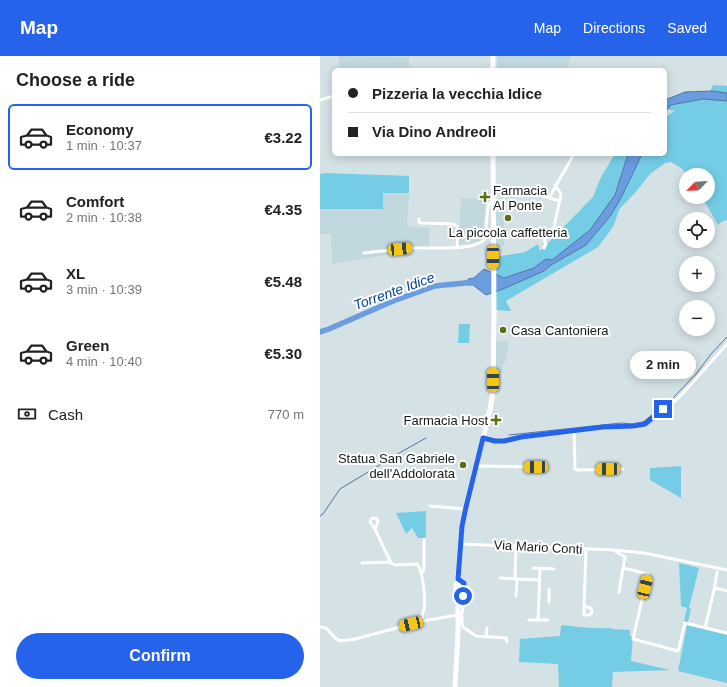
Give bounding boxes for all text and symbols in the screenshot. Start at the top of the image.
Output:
text: Map [20,17,58,38]
text: Map [534,20,561,36]
text: Directions [583,20,645,36]
text: Saved [667,20,707,36]
text: Choose a ride [16,70,135,90]
text: Pizzeria la vecchia Idice [372,85,542,102]
icon: car [18,119,54,155]
text: Economy [66,121,134,138]
text: Via Dino Andreoli [372,123,496,140]
text: €3.22 [264,129,302,146]
text: 1 min · 10:37 [66,138,142,153]
north arrow [679,168,715,204]
map controls [679,168,715,336]
place label: Farmacia Al Ponte [493,183,548,213]
icon: car [18,191,54,227]
marker: Farmacia Al Ponte [480,192,490,202]
text: Comfort [66,193,124,210]
text: €4.35 [264,201,302,218]
text: 2 min · 10:38 [66,210,142,225]
button: locate [679,212,715,248]
marker: La piccola caffetteria [503,213,513,223]
place label: La piccola caffetteria [449,225,568,240]
car [388,242,412,256]
car [487,245,499,269]
button: + [679,256,715,292]
icon: car [18,263,54,299]
text: XL [66,265,85,282]
water label: Torrente Idice [351,269,437,313]
text: €5.48 [264,273,302,290]
text: 3 min · 10:39 [66,282,142,297]
button: − [679,300,715,336]
place label: Casa Cantoniera [511,323,609,338]
marker: Casa Cantoniera [498,325,508,335]
icon: car [18,335,54,371]
text: Green [66,337,109,354]
text: €5.30 [264,345,302,362]
callout: 2 min [630,351,696,379]
text: 4 min · 10:40 [66,354,142,369]
text: 2 min [646,357,680,372]
car [487,368,499,392]
route end [654,400,672,418]
icon: cash [16,403,38,425]
text: Cash [48,406,83,423]
text: 770 m [268,407,304,422]
place label: Farmacia Host [403,413,488,428]
marker: Farmacia Host [491,415,501,425]
place label: Statua San Gabriele dell'Addolorata [338,451,456,481]
marker: Statua San Gabriele dell'Addolorata [458,460,468,470]
car [524,461,548,473]
car [596,463,620,475]
street label: Via Mario Conti [493,537,583,557]
car [636,574,654,600]
route start [454,587,472,605]
car [398,615,424,633]
button: Confirm [16,633,304,679]

